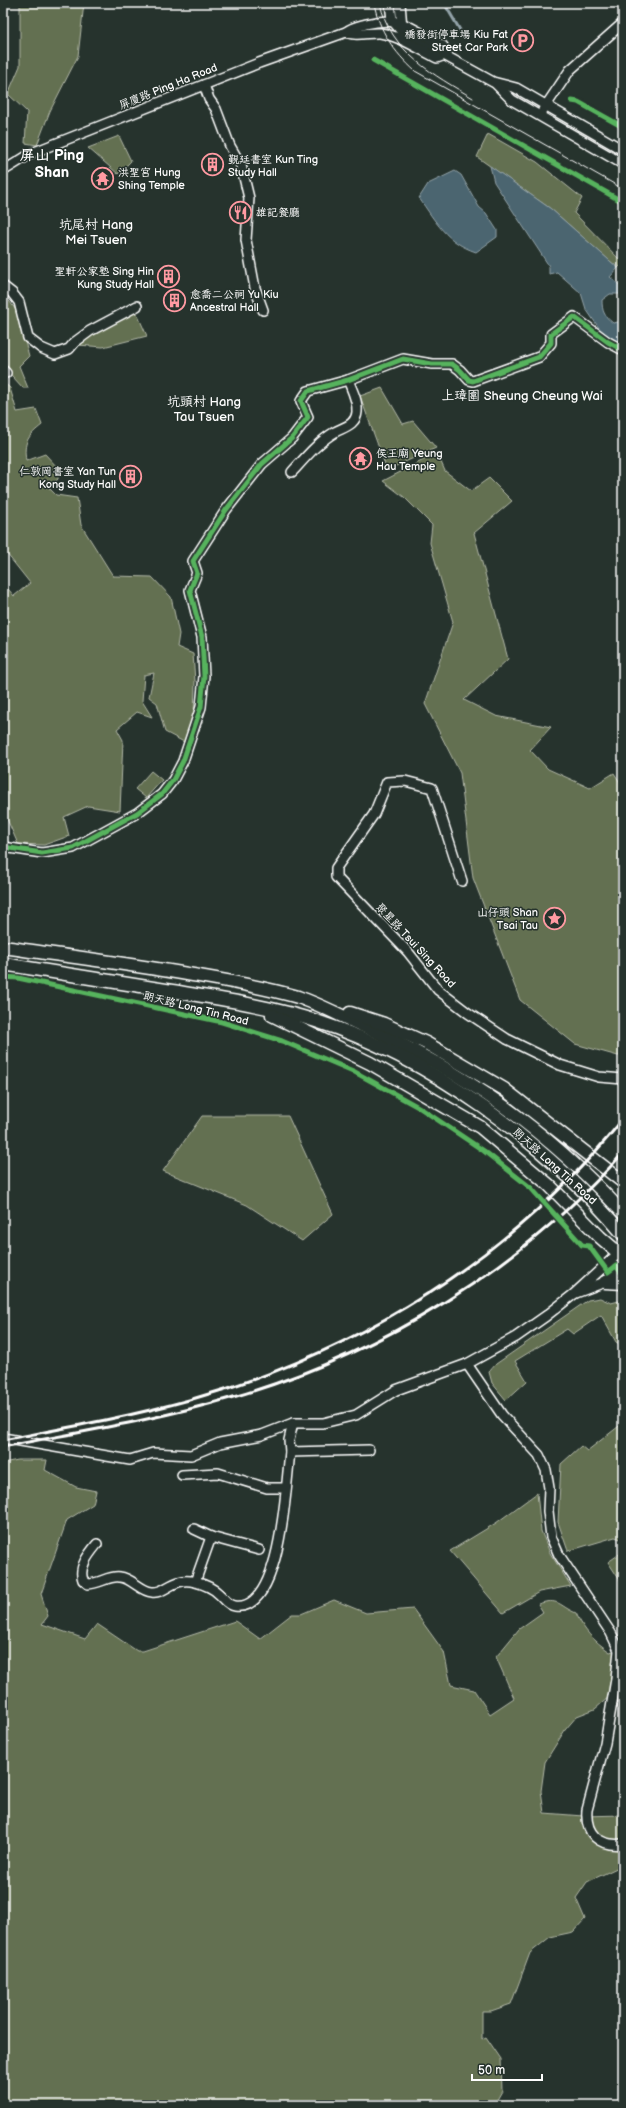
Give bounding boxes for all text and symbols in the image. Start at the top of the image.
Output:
parking icon: 橋發街停車場 Kiu Fat Street Car Park [510,27,536,53]
place label: 橋發街停車場 Kiu Fat Street Car Park [404,28,509,54]
street label: 屏廈路 Ping Ha Road [117,61,219,112]
district label: 屏山 Ping Shan [20,146,84,182]
building icon: 覲廷書室 Kun Ting Study Hall [199,152,225,178]
place label: 覲廷書室 Kun Ting Study Hall [228,153,318,179]
temple icon: 洪聖宮 Hung Shing Temple [90,165,116,191]
place label: 洪聖宮 Hung Shing Temple [118,166,185,192]
restaurant icon: 雄記餐廳 [227,199,253,225]
place label: 雄記餐廳 [256,206,300,219]
district label: 坑尾村 Hang Mei Tsuen [59,217,133,248]
building icon: 聖軒公家塾 Sing Hin Kung Study Hall [156,264,182,290]
place label: 聖軒公家塾 Sing Hin Kung Study Hall [54,265,154,291]
building icon: 愈喬二公祠 Yu Kiu Ancestral Hall [161,287,187,313]
place label: 愈喬二公祠 Yu Kiu Ancestral Hall [190,288,279,314]
district label: 上璋圍 Sheung Cheung Wai [441,388,603,404]
district label: 坑頭村 Hang Tau Tsuen [167,394,241,425]
temple icon: 侯王廟 Yeung Hau Temple [348,446,374,472]
place label: 侯王廟 Yeung Hau Temple [376,447,443,473]
building icon: 仁敦岡書室 Yan Tun Kong Study Hall [118,464,144,490]
place label: 仁敦岡書室 Yan Tun Kong Study Hall [19,465,116,491]
street label: 聚星路 Tsui Sing Road [373,900,458,990]
place icon: 山仔頭 Shan Tsai Tau [541,905,567,931]
place label: 山仔頭 Shan Tsai Tau [477,906,538,932]
street label: 朗天路 Long Tin Road [142,989,250,1028]
street label: 朗天路 Long Tin Road [510,1125,599,1207]
scale bar [472,2056,542,2082]
text: 50 m [478,2063,505,2078]

